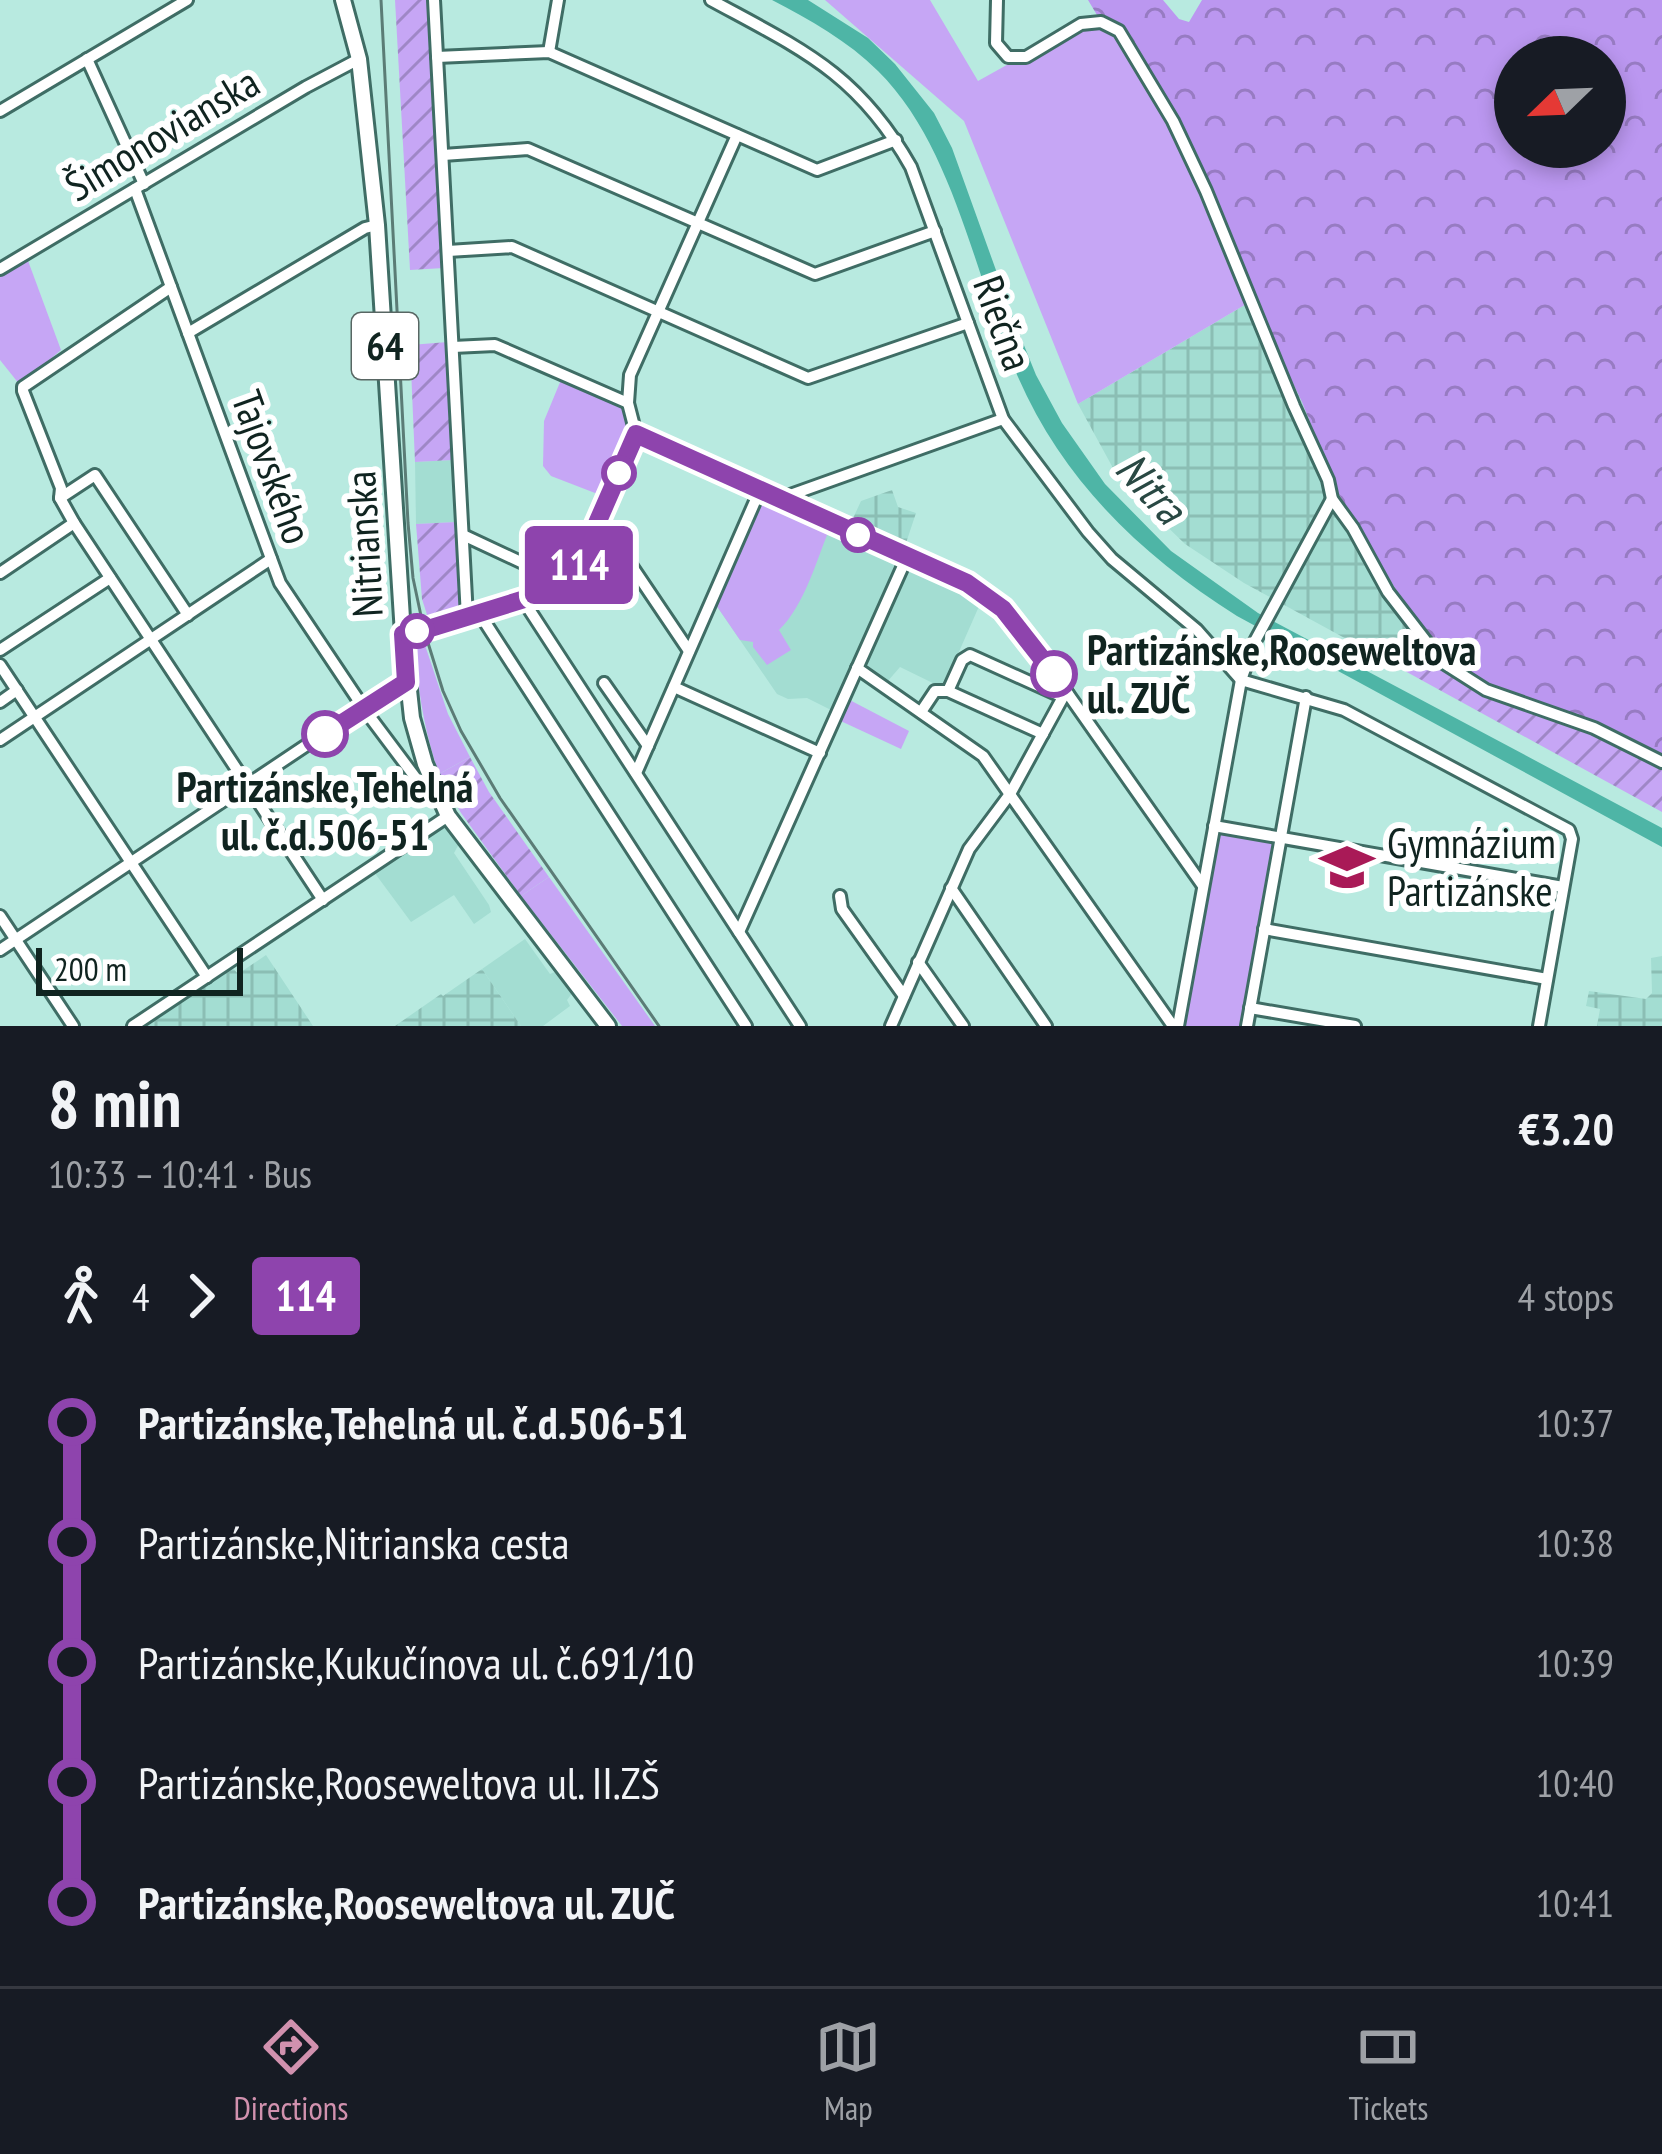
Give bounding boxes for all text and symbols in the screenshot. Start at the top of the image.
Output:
north arrow [1494,36,1626,168]
map controls [1494,36,1626,168]
street label: Šimonovianska [55,54,269,213]
street label: Riečna [961,268,1046,378]
road number: 64 [352,313,418,379]
street label: Tajovského [219,383,326,551]
water label: Nitra [1104,439,1200,537]
unlabelled marker [603,457,635,489]
street label: Nitrianska [332,469,395,619]
unlabelled marker [842,519,874,551]
line badge: 114 [510,526,648,604]
text: 114 [549,537,609,592]
unlabelled marker [401,615,433,647]
place label: Partizánske,Rooseweltova ul. ZUČ [1087,622,1476,725]
marker: Partizánske,Rooseweltova ul. ZUČ [1032,652,1076,696]
marker: Partizánske,Tehelná ul. č.d.506-51 [303,712,347,756]
place label: Partizánske,Tehelná ul. č.d.506-51 [177,759,473,862]
place label: Gymnázium Partizánske [1387,815,1556,918]
school or university icon: Gymnázium Partizánske [1318,838,1376,896]
scale bar [36,942,243,995]
text: 200 m [54,947,127,990]
text: 8 min [48,1060,181,1145]
text: €3.20 [1518,1099,1614,1157]
text: 10:33 – 10:41 · Bus [48,1148,312,1199]
icon: walk [48,1263,114,1329]
icon: forward [168,1263,234,1329]
text: 114 [276,1268,336,1323]
text: 4 [132,1271,150,1322]
text: 4 stops [1518,1271,1614,1322]
text: Partizánske,Tehelná ul. č.d.506-51 [138,1393,688,1451]
text: 10:37 [1536,1397,1614,1448]
text: Partizánske,Nitrianska cesta [138,1513,570,1571]
text: 10:38 [1536,1517,1614,1568]
text: Partizánske,Kukučínova ul. č.691/10 [138,1633,694,1691]
text: 10:39 [1536,1637,1614,1688]
text: Partizánske,Rooseweltova ul. II.ZŠ [138,1753,660,1811]
text: 10:40 [1536,1757,1614,1808]
text: Partizánske,Rooseweltova ul. ZUČ [138,1873,675,1931]
text: 10:41 [1536,1877,1614,1928]
tab: Directions [234,2014,348,2129]
tab: Map [815,2014,881,2129]
tab: Tickets [1348,2014,1428,2129]

